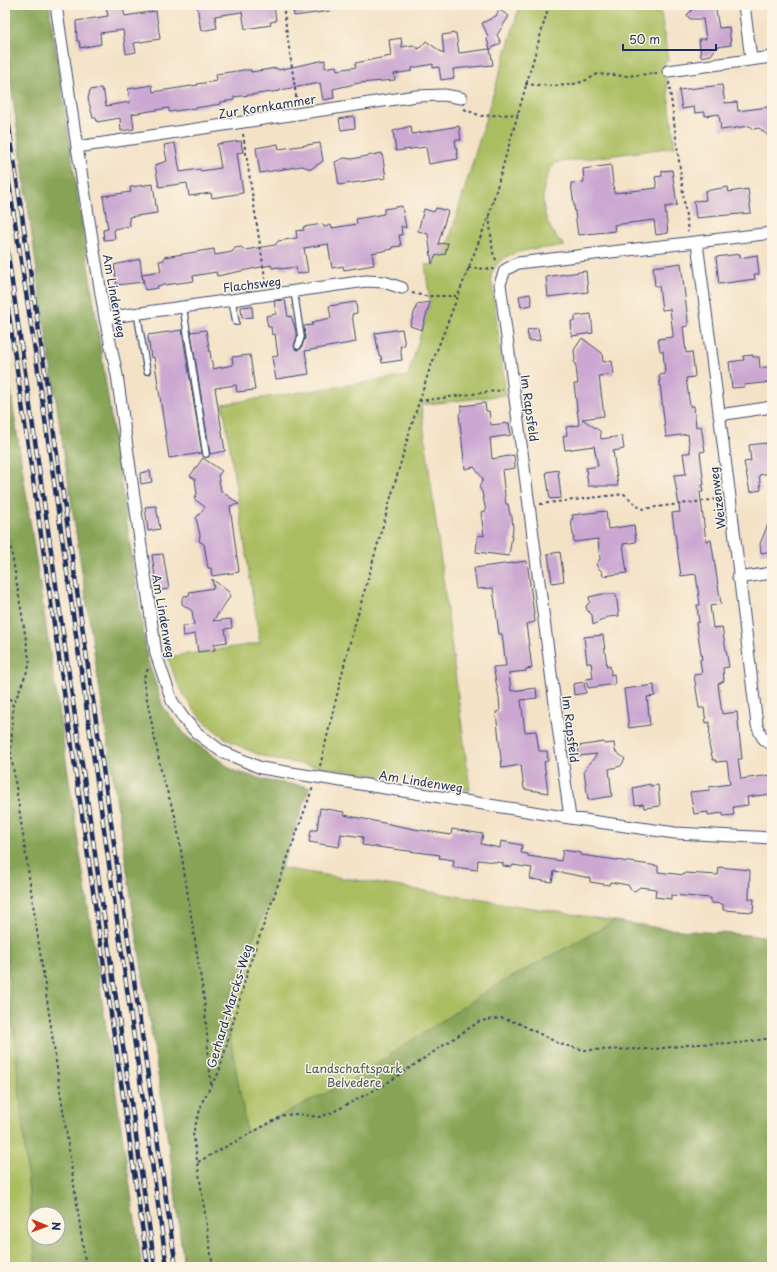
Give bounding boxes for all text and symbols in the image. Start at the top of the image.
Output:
scale bar [623,26,716,52]
text: 50 m [629,30,660,48]
street label: Zur Kornkammer [217,89,318,123]
street label: Am Lindenweg [99,253,131,339]
street label: Flachsweg [222,271,282,297]
street label: Im Rapsfeld [516,373,544,443]
street label: Weizenweg [704,466,730,530]
street label: Am Lindenweg [148,573,180,659]
street label: Im Rapsfeld [558,695,584,764]
street label: Am Lindenweg [378,765,464,797]
street label: Gerhard-Marcks-Weg [202,942,256,1070]
park label: Landschaftspark Belvedere [305,1059,403,1091]
north arrow [26,1206,66,1246]
text: N [48,1222,65,1231]

